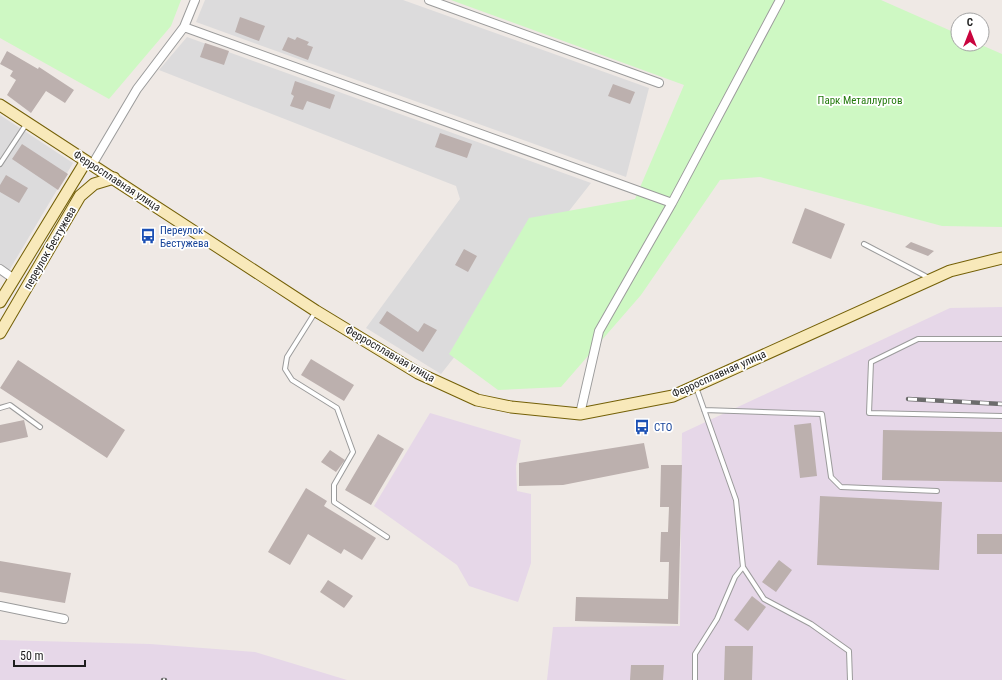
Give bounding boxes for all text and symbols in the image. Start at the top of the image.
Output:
north arrow [950,12,990,52]
text: С [967,16,973,29]
park label: Парк Металлургов [818,94,902,107]
street label: Ферросплавная улица [71,148,163,214]
street label: переулок Бестужева [21,204,79,292]
place label: Переулок Бестужева [160,224,209,250]
bus stop icon: Переулок Бестужева [139,227,157,245]
street label: Ферросплавная улица [343,323,437,385]
street label: Ферросплавная улица [670,347,768,401]
bus stop icon: СТО [633,418,651,436]
place label: СТО [654,421,672,434]
scale bar [14,642,85,668]
text: 50 m [20,649,44,663]

